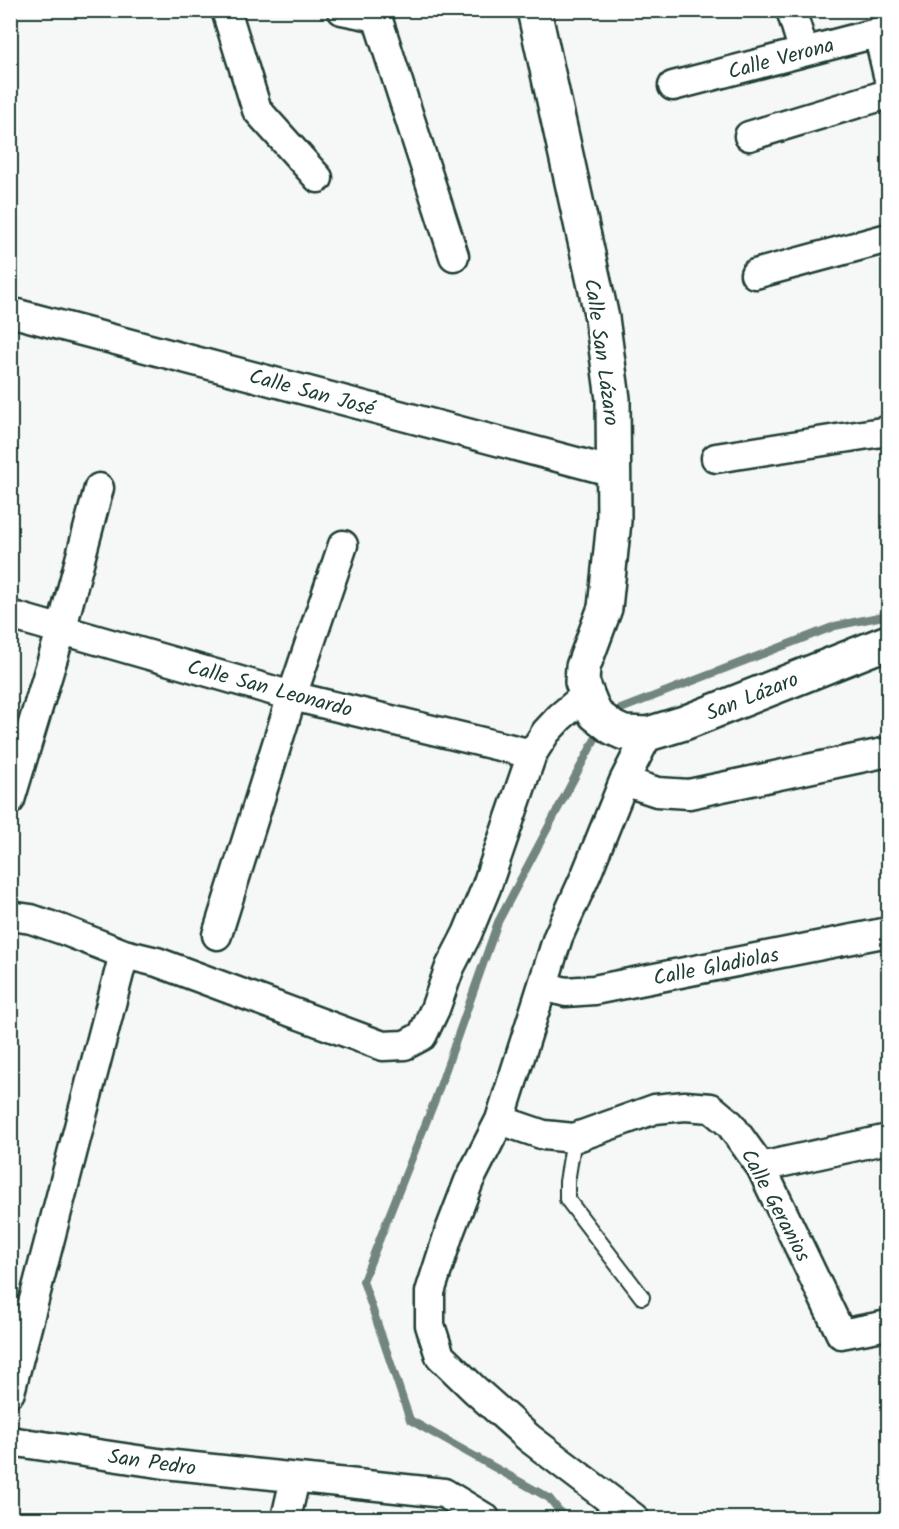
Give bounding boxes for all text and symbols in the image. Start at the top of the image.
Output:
street label: Calle Verona [725,29,838,89]
street label: Calle San Lázaro [574,277,627,428]
street label: Calle San José [245,361,379,426]
street label: Calle San Leonardo [183,652,356,727]
street label: San Lázaro [701,664,804,731]
street label: Calle Gladiolas [651,939,782,996]
street label: Calle Geranios [731,1143,818,1268]
street label: San Pedro [106,1441,198,1486]

